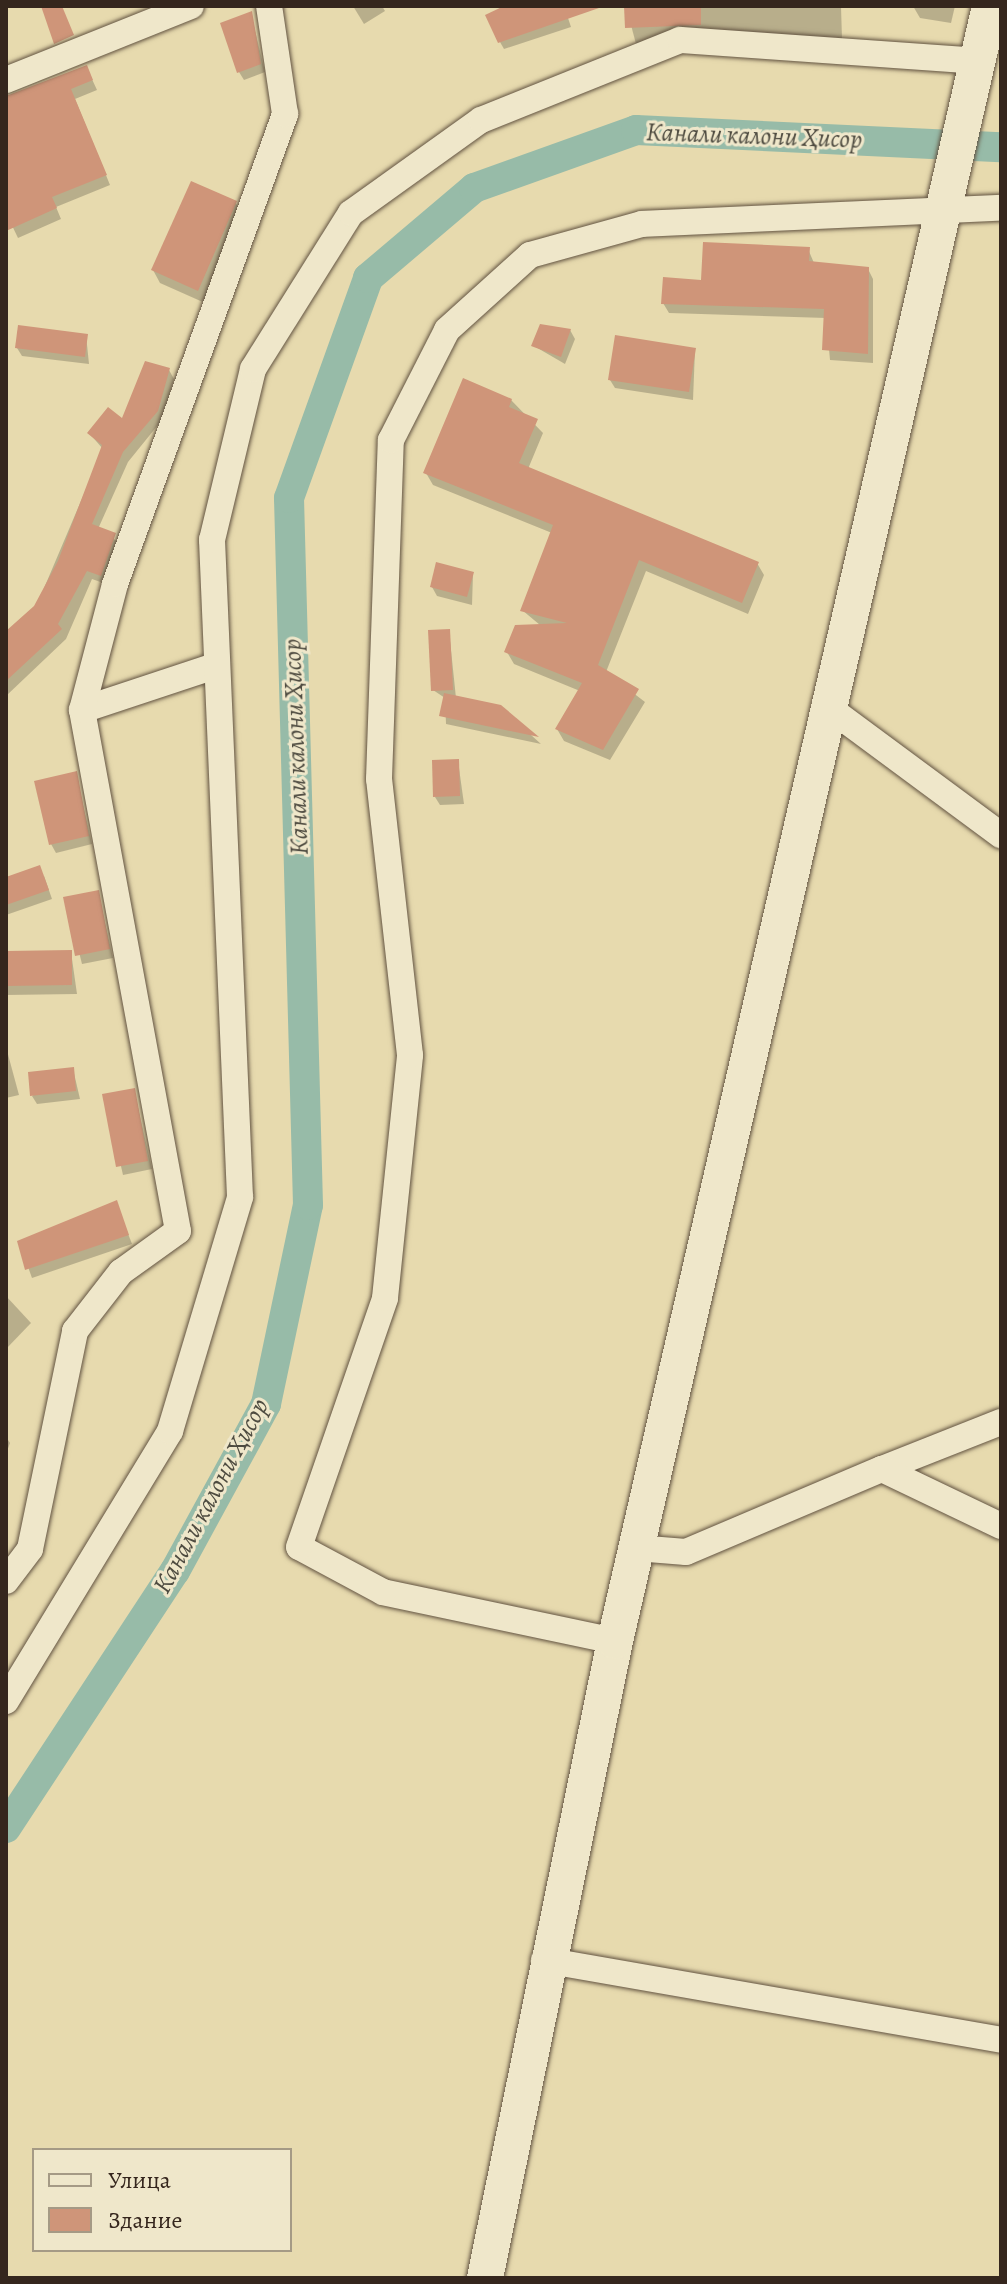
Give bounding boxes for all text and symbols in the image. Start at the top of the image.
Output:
water label: Канали калони Ҳисор [645,117,863,155]
water label: Канали калони Ҳисор [277,638,315,856]
water label: Канали калони Ҳисор [146,1393,276,1599]
legend [32,2148,292,2252]
text: Улица [108,2164,171,2196]
text: Здание [108,2204,183,2236]

